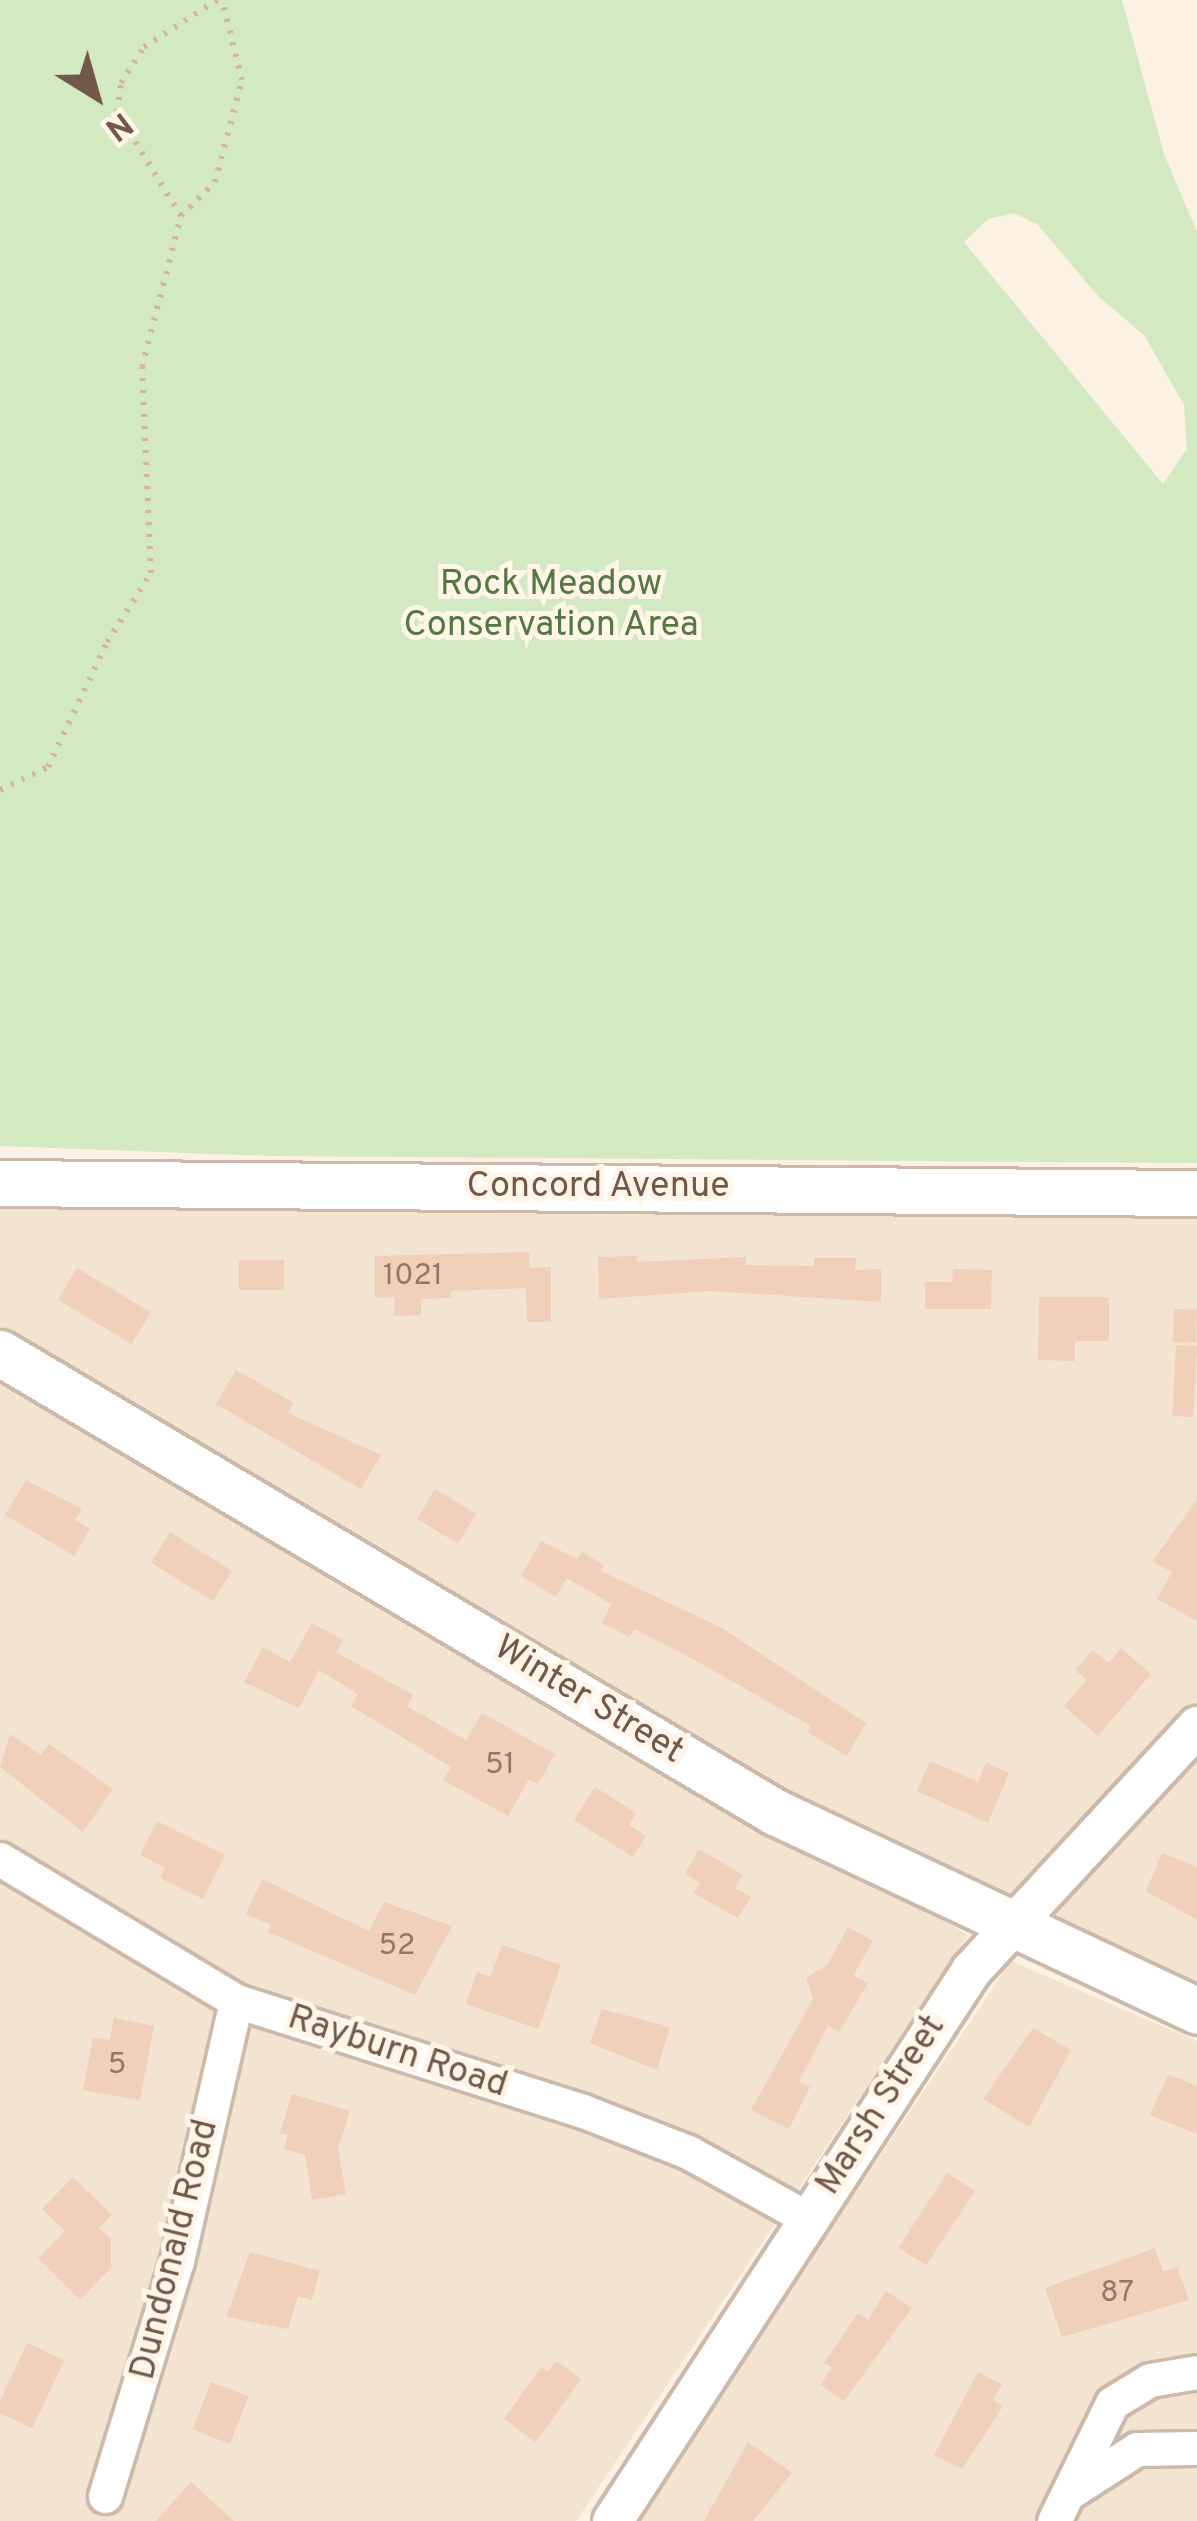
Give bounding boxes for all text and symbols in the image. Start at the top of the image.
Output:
north arrow [36,36,156,156]
text: N [96,101,140,149]
park label: Rock Meadow Conservation Area [403,563,699,648]
street label: Concord Avenue [466,1166,730,1210]
house number: 1021 [383,1259,443,1295]
street label: Winter Street [485,1627,691,1775]
house number: 51 [485,1748,515,1784]
house number: 52 [379,1929,415,1965]
street label: Rayburn Road [282,1997,512,2109]
street label: Marsh Street [808,2008,956,2204]
house number: 5 [108,2048,126,2084]
street label: Dundonald Road [123,2115,229,2385]
house number: 87 [1100,2276,1134,2312]

